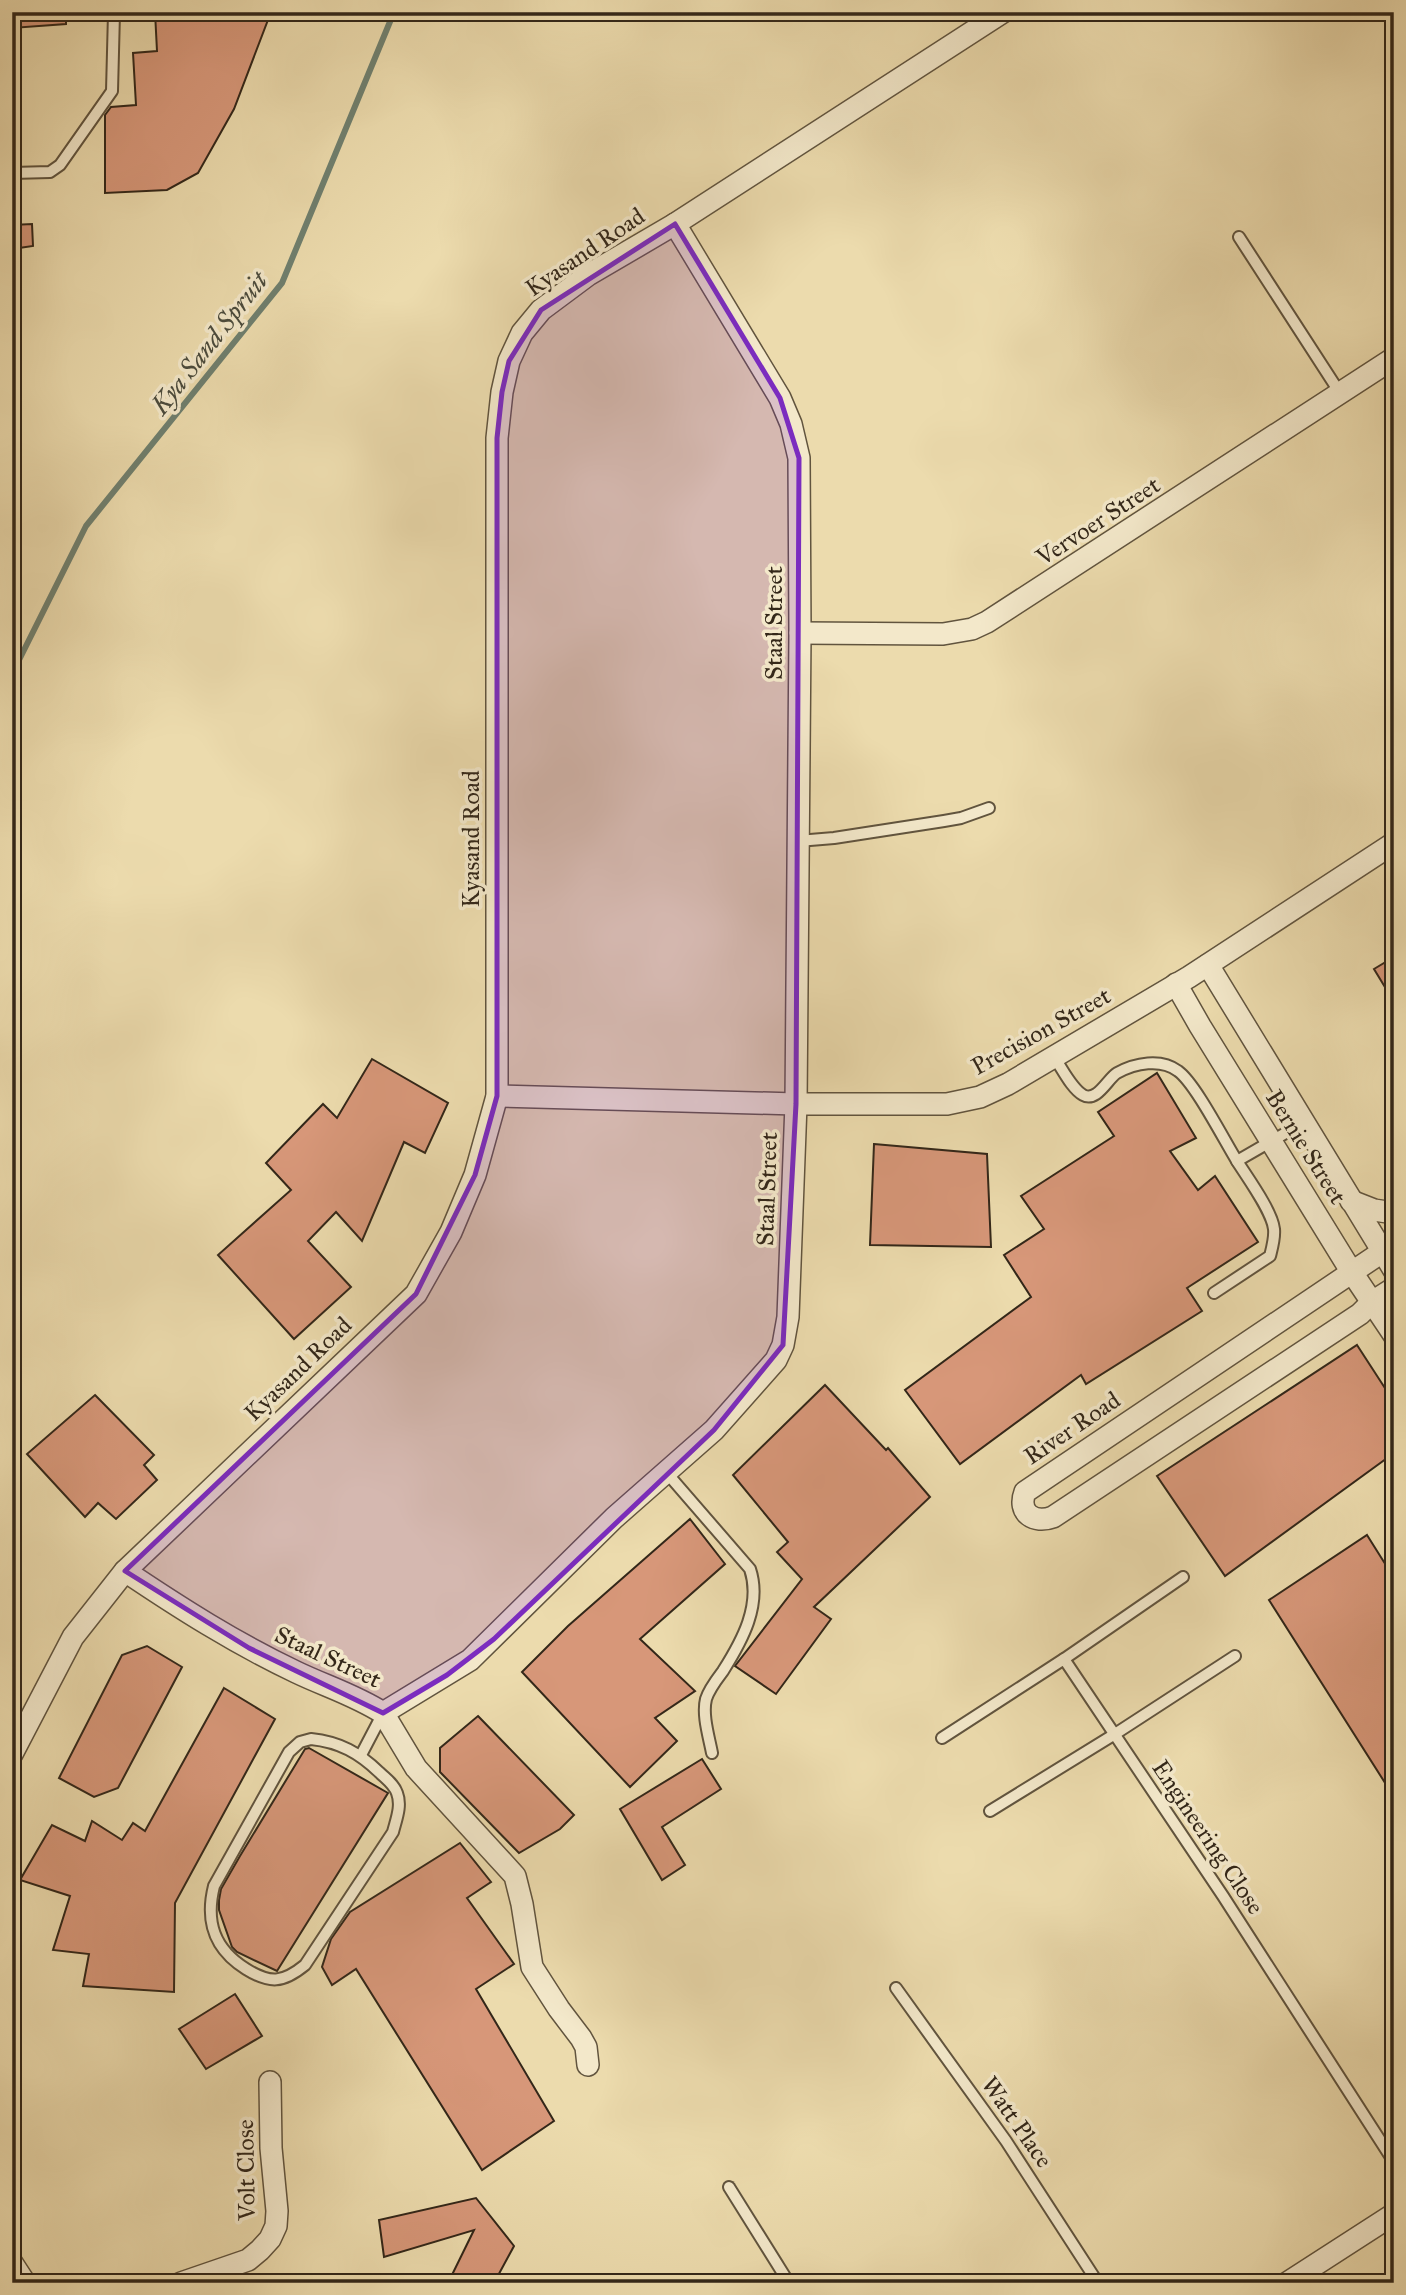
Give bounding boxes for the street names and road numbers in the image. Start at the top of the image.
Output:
street label: Kyasand Road [520,201,650,303]
street label: Vervoer Street [1030,470,1166,573]
street label: Staal Street [759,566,789,680]
street label: Kyasand Road [456,770,486,908]
street label: Precision Street [966,980,1116,1082]
street label: Bernie Street [1259,1084,1353,1210]
street label: Staal Street [750,1131,784,1246]
street label: Kyasand Road [238,1310,358,1428]
street label: River Road [1018,1385,1126,1471]
street label: Staal Street [270,1619,386,1695]
street label: Engineering Close [1145,1754,1271,1920]
street label: Watt Place [975,2071,1059,2173]
street label: Volt Close [230,2119,262,2222]

